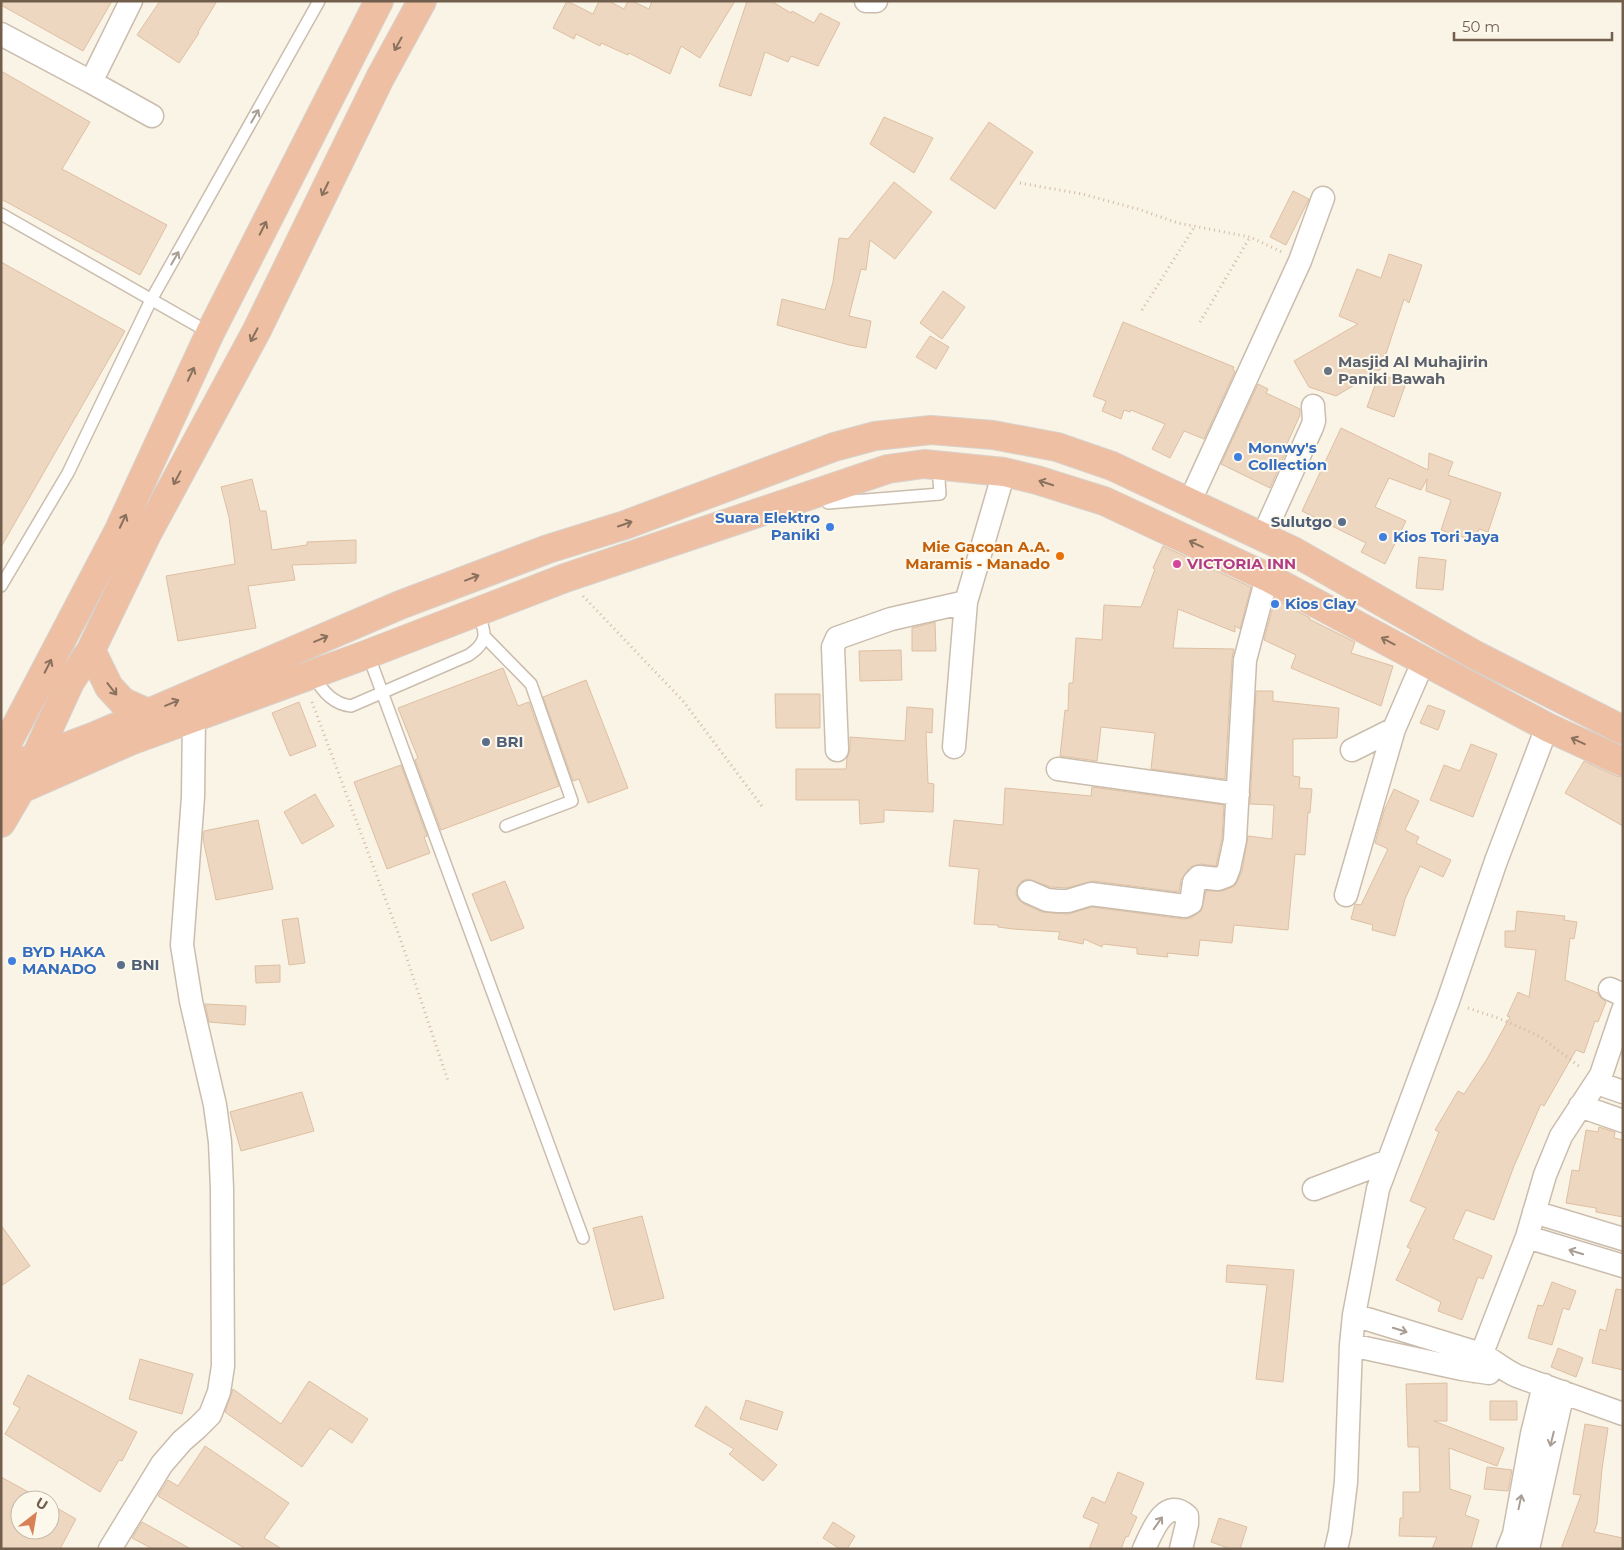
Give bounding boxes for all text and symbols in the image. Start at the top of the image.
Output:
scale bar [1454,10,1612,42]
text: 50 m [1462,17,1500,36]
one-way arrow [393,36,403,51]
one-way arrow [250,109,260,124]
one-way arrow [320,181,330,196]
one-way arrow [259,221,268,236]
one-way arrow [170,250,180,265]
one-way arrow [249,327,258,342]
place label: Masjid Al Muhajirin Paniki Bawah [1338,352,1488,388]
marker: Masjid Al Muhajirin Paniki Bawah [1322,365,1334,377]
one-way arrow [186,367,196,382]
place label: Monwy's Collection [1248,438,1327,474]
marker: Monwy's Collection [1232,451,1244,463]
one-way arrow [172,470,181,485]
one-way arrow [1039,477,1055,487]
place label: Suara Elektro Paniki [715,508,820,544]
place label: Sulutgo [1271,512,1332,531]
one-way arrow [118,514,128,529]
marker: Sulutgo [1336,516,1348,528]
one-way arrow [617,519,633,529]
marker: Suara Elektro Paniki [824,521,836,533]
place label: Kios Tori Jaya [1393,527,1499,546]
marker: Kios Tori Jaya [1377,531,1389,543]
place label: Mie Gacoan A.A. Maramis - Manado [905,537,1050,573]
one-way arrow [1189,539,1204,549]
marker: Mie Gacoan A.A. Maramis - Manado [1054,550,1066,562]
place label: VICTORIA INN [1186,554,1296,573]
marker: VICTORIA INN [1171,558,1183,570]
one-way arrow [464,573,479,582]
place label: Kios Clay [1285,594,1357,613]
marker: Kios Clay [1269,598,1281,610]
one-way arrow [313,633,328,643]
one-way arrow [1381,636,1396,646]
one-way arrow [44,659,53,674]
one-way arrow [106,682,117,695]
one-way arrow [164,697,179,707]
place label: BRI [496,732,523,751]
marker: BRI [480,736,492,748]
one-way arrow [1571,736,1586,746]
place label: BYD HAKA MANADO [22,942,106,978]
marker: BYD HAKA MANADO [6,955,18,967]
place label: BNI [131,955,160,974]
marker: BNI [115,959,127,971]
one-way arrow [1568,1247,1584,1257]
one-way arrow [1392,1325,1408,1335]
one-way arrow [1547,1431,1556,1447]
north arrow [10,1490,60,1540]
text: U [32,1493,51,1514]
one-way arrow [1516,1494,1525,1510]
one-way arrow [1153,1516,1163,1530]

